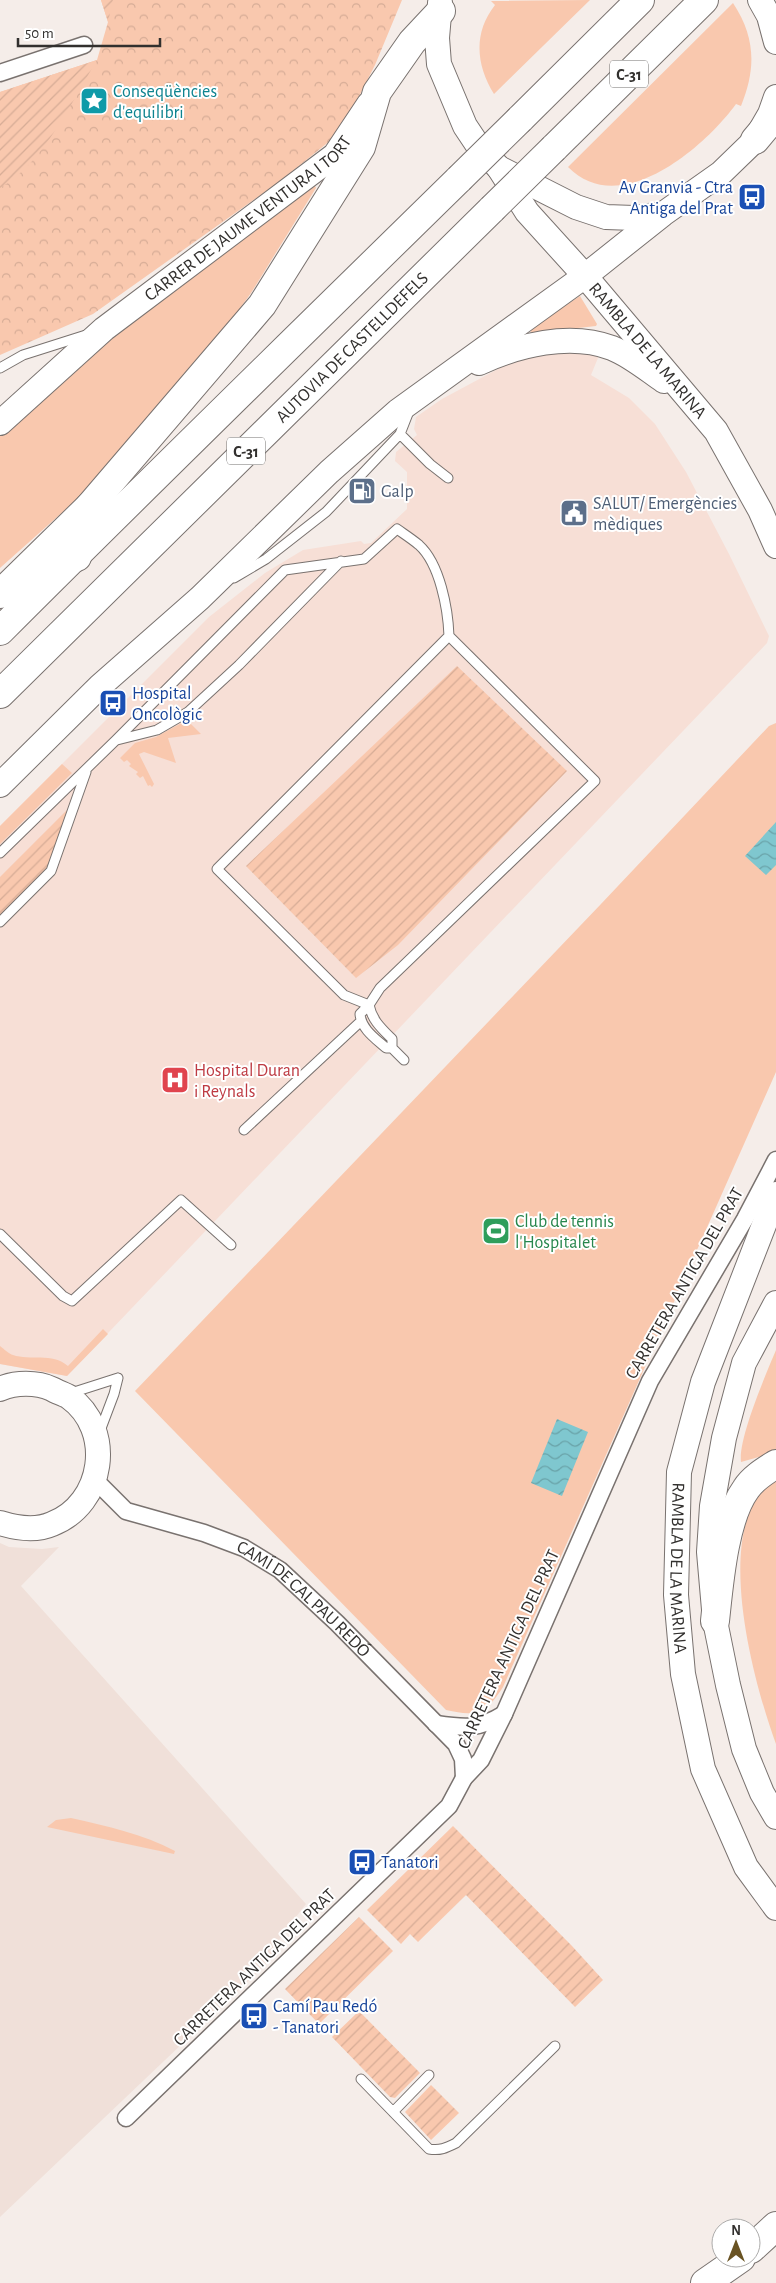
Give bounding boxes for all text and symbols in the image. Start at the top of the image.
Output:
scale bar [18,15,160,47]
text: 50 m [25,26,54,41]
road number: C-31 [610,61,648,88]
place label: Conseqüències d'equilibri [113,83,217,122]
place icon: Conseqüències d'equilibri [79,86,109,116]
street label: CARRER DE JAUME VENTURA I TORT [142,133,355,305]
place label: Av Granvia - Ctra Antiga del Prat [619,179,733,218]
bus stop icon: Av Granvia - Ctra Antiga del Prat [737,182,767,212]
street label: AUTOVIA DE CASTELLDEFELS [273,269,432,427]
street label: RAMBLA DE LA MARINA [585,280,710,423]
road number: C-31 [227,438,265,464]
fuel station icon: Galp [347,476,377,506]
place label: Galp [381,483,414,501]
place label: SALUT/ Emergències mèdiques [593,495,737,534]
public building icon: SALUT/ Emergències mèdiques [559,498,589,528]
place label: Hospital Oncològic [132,685,202,724]
bus stop icon: Hospital Oncològic [98,688,128,718]
place label: Hospital Duran i Reynals [194,1062,300,1101]
hospital icon: Hospital Duran i Reynals [160,1065,190,1095]
street label: CARRETERA ANTIGA DEL PRAT [623,1185,747,1382]
place label: Club de tennis l'Hospitalet [515,1213,614,1252]
sports icon: Club de tennis l'Hospitalet [481,1216,511,1246]
street label: RAMBLA DE LA MARINA [666,1482,689,1655]
street label: CAMÍ DE CAL PAU REDÓ [234,1538,375,1661]
street label: CARRETERA ANTIGA DEL PRAT [455,1547,563,1752]
bus stop icon: Tanatori [347,1847,377,1877]
place label: Tanatori [381,1854,439,1872]
street label: CARRETERA ANTIGA DEL PRAT [170,1886,339,2050]
place label: Camí Pau Redó - Tanatori [273,1998,378,2037]
bus stop icon: Camí Pau Redó - Tanatori [239,2001,269,2031]
north arrow [711,2218,761,2268]
text: N [731,2224,741,2238]

